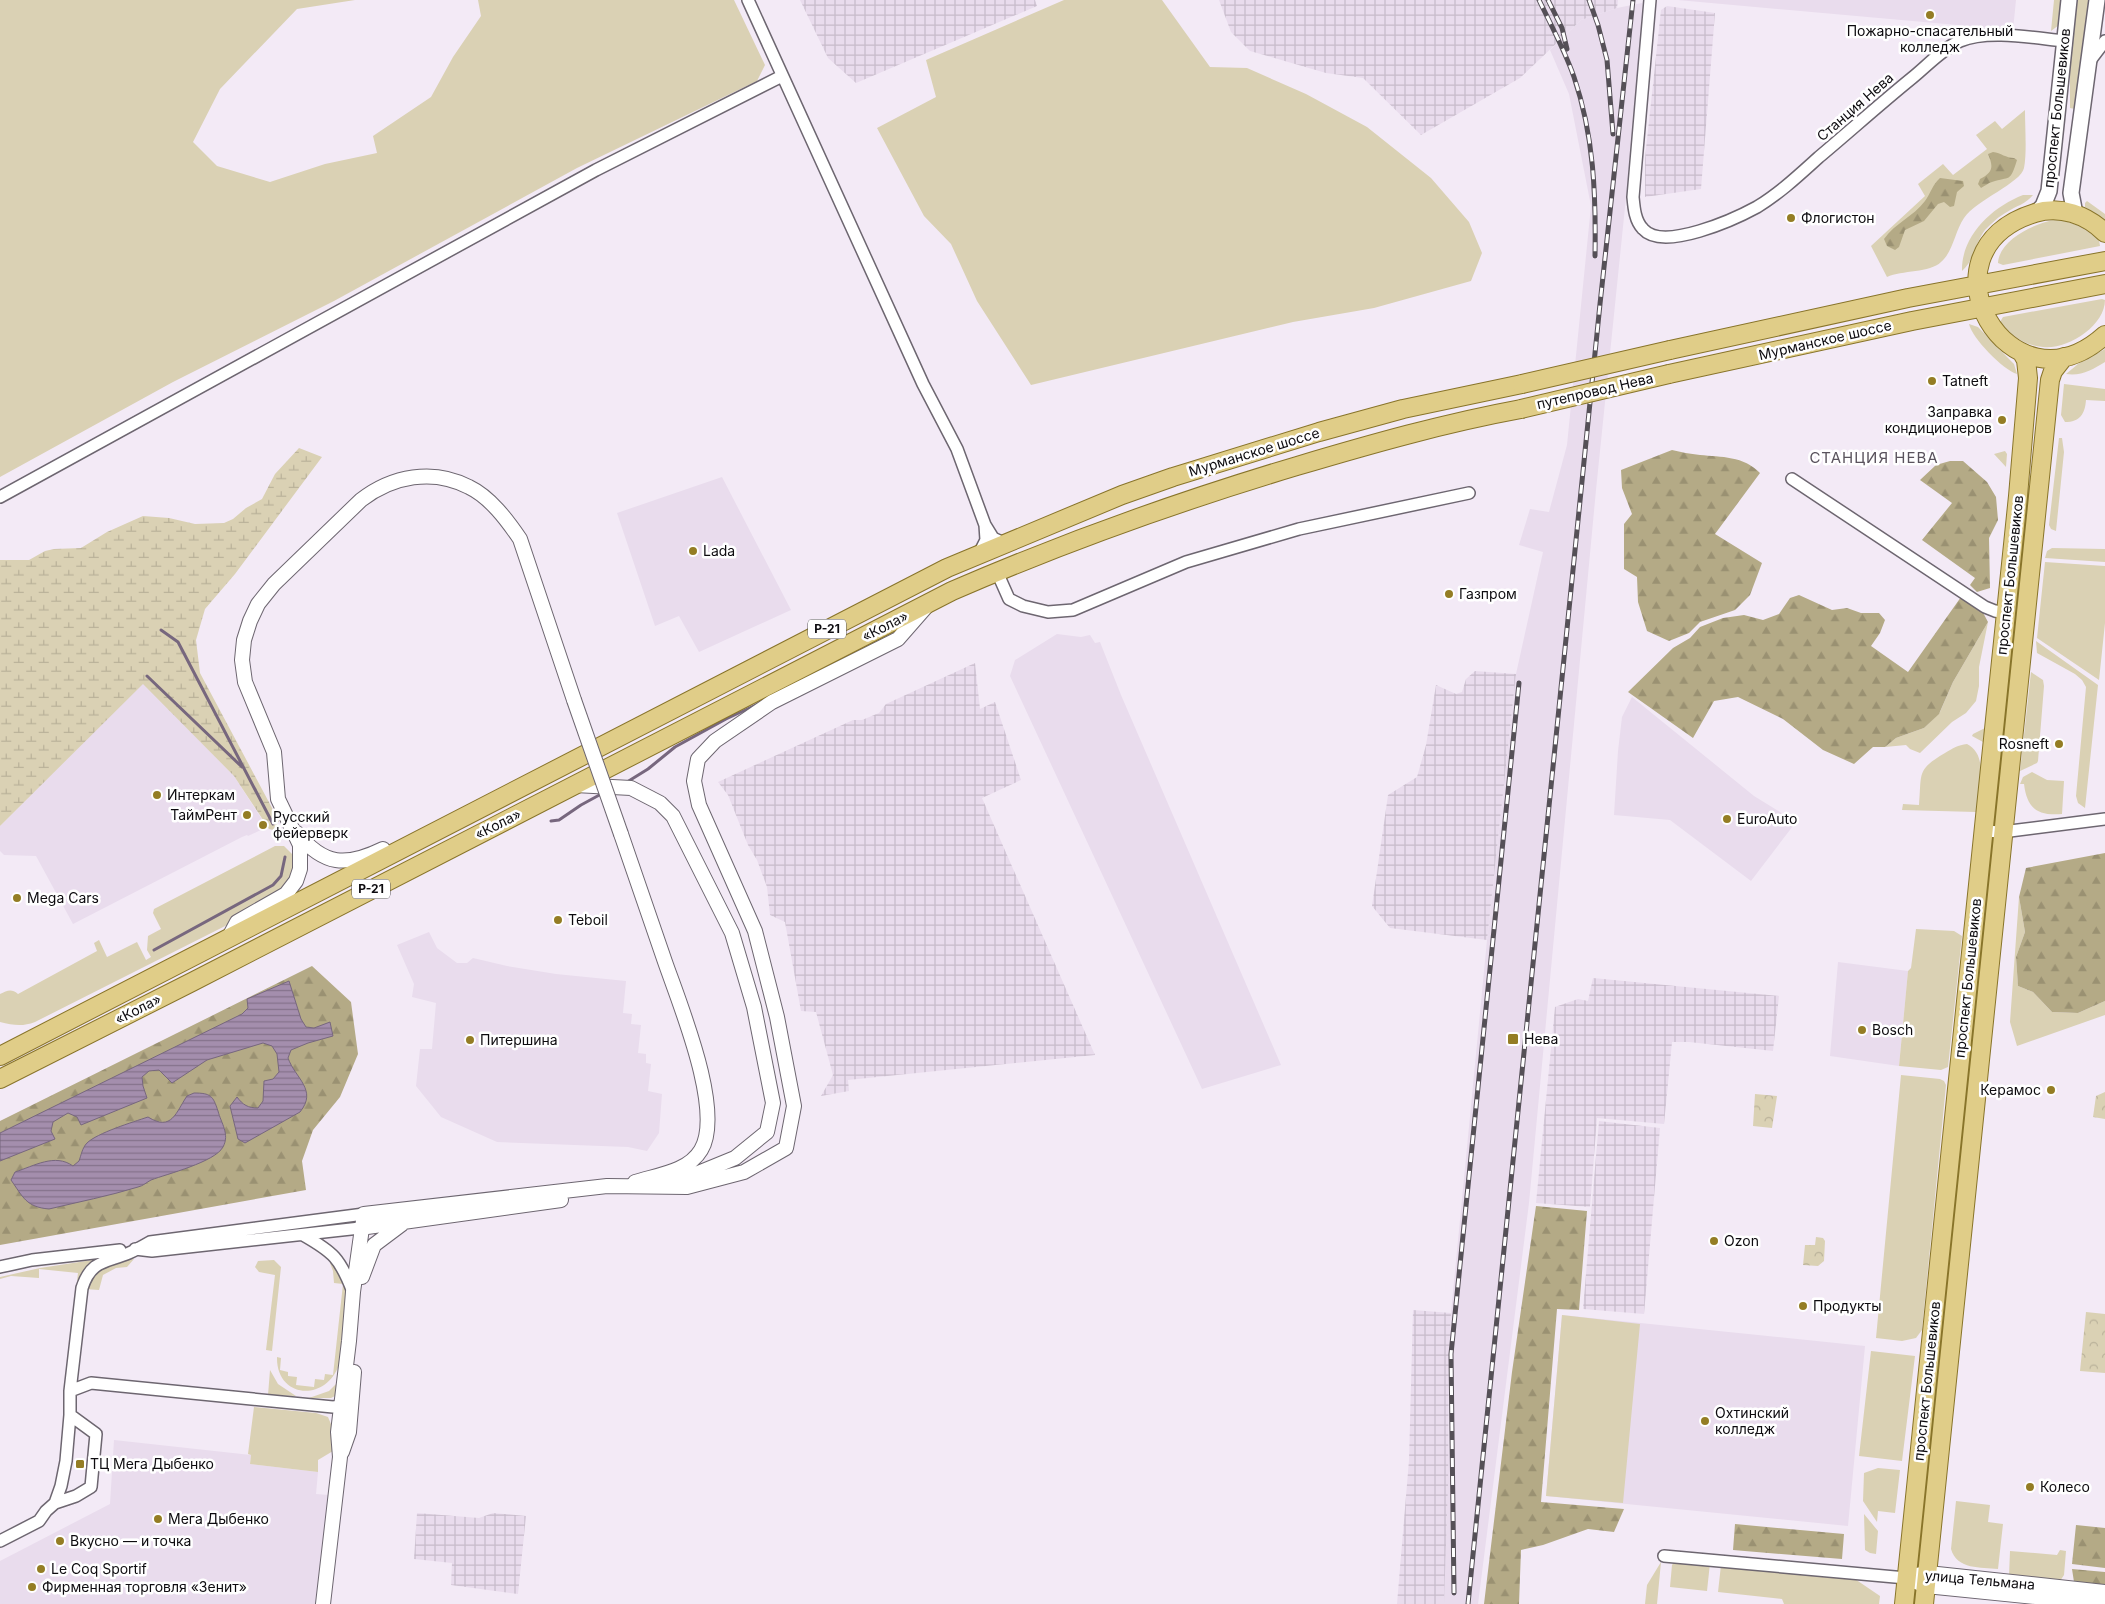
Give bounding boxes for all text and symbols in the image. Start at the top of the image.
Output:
marker: Пожарно-спасательный колледж [1924,9,1936,21]
place label: Пожарно-спасательный колледж [1847,22,2013,55]
street label: проспект Большевиков [2040,27,2073,189]
street label: Станция Нева [1813,69,1896,144]
place label: Флогистон [1801,209,1875,226]
marker: Флогистон [1785,212,1797,224]
street label: Мурманское шоссе [1757,316,1893,363]
street label: путепровод Нева [1535,369,1655,412]
place label: Tatneft [1942,372,1989,389]
marker: Tatneft [1926,375,1938,387]
place label: Заправка кондиционеров [1885,403,1992,436]
marker: Заправка кондиционеров [1996,414,2008,426]
street label: Мурманское шоссе [1186,424,1321,480]
district label: СТАНЦИЯ НЕВА [1809,448,1939,467]
street label: проспект Большевиков [1993,494,2026,656]
place label: Lada [703,542,735,559]
marker: Lada [687,545,699,557]
place label: Газпром [1459,585,1517,602]
marker: Газпром [1443,588,1455,600]
street label: «Кола» [859,607,911,644]
road number: Р-21 [808,620,846,638]
place label: Rosneft [1999,735,2049,752]
marker: Rosneft [2053,738,2065,750]
place label: Интеркам [167,786,235,803]
marker: Интеркам [151,789,163,801]
street label: «Кола» [472,805,524,842]
place label: ТаймРент [170,806,237,823]
place label: Русский фейерверк [273,808,348,841]
marker: ТаймРент [241,809,253,821]
place label: EuroAuto [1737,810,1797,827]
marker: EuroAuto [1721,813,1733,825]
marker: Русский фейерверк [257,819,269,831]
road number: Р-21 [352,880,390,899]
place label: Mega Cars [27,889,99,906]
marker: Mega Cars [11,892,23,904]
street label: проспект Большевиков [1951,897,1984,1059]
place label: Teboil [568,911,608,928]
marker: Teboil [552,914,564,926]
street label: «Кола» [112,990,164,1027]
place label: Bosch [1872,1021,1913,1038]
marker: Bosch [1856,1024,1868,1036]
place label: Нева [1524,1030,1558,1047]
place label: Питершина [480,1031,558,1048]
marker: Нева [1506,1032,1520,1046]
marker: Питершина [464,1034,476,1046]
place label: Керамос [1980,1081,2041,1098]
marker: Керамос [2045,1084,2057,1096]
place label: Ozon [1724,1232,1759,1249]
marker: Ozon [1708,1235,1720,1247]
place label: Продукты [1813,1297,1882,1314]
marker: Продукты [1797,1300,1809,1312]
street label: проспект Большевиков [1910,1300,1943,1462]
place label: Охтинский колледж [1715,1404,1789,1437]
marker: Охтинский колледж [1699,1415,1711,1427]
place label: ТЦ Мега Дыбенко [90,1455,214,1472]
marker: ТЦ Мега Дыбенко [74,1458,86,1470]
place label: Колесо [2040,1478,2090,1495]
marker: Колесо [2024,1481,2036,1493]
place label: Мега Дыбенко [168,1510,269,1527]
marker: Мега Дыбенко [152,1513,164,1525]
place label: Вкусно — и точка [70,1532,191,1549]
marker: Вкусно — и точка [54,1535,66,1547]
place label: Le Coq Sportif [51,1560,147,1577]
marker: Le Coq Sportif [35,1563,47,1575]
street label: улица Тельмана [1924,1566,2036,1593]
place label: Фирменная торговля «Зенит» [42,1578,247,1595]
marker: Фирменная торговля «Зенит» [26,1581,38,1593]

